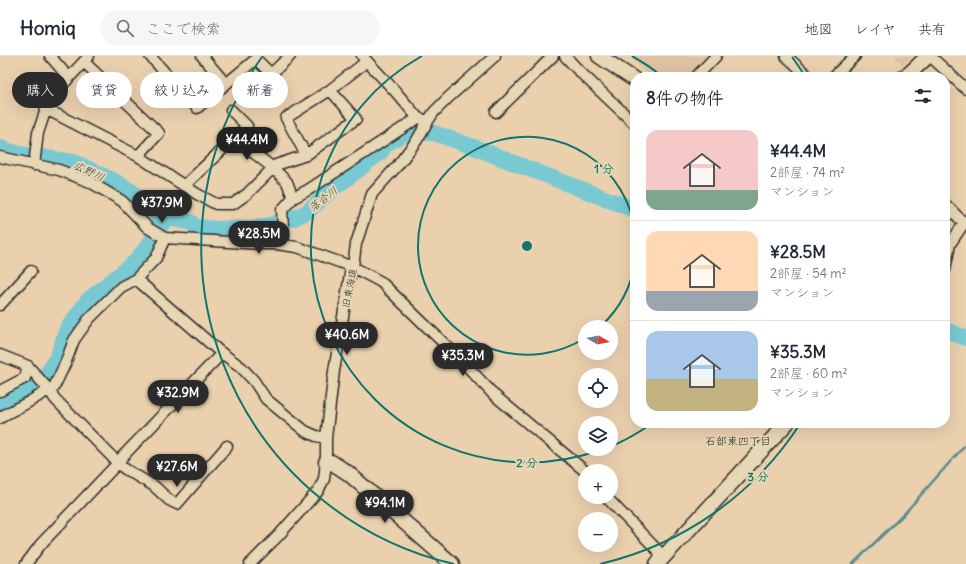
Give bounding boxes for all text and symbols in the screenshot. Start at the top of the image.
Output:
search box [100,10,380,46]
text: Homiq [20,16,76,40]
icon: search [114,17,136,39]
text: ここで検索 [146,19,221,38]
text: 地図 [805,20,833,38]
text: レイヤ [855,20,896,38]
text: 共有 [918,20,946,38]
chip: 購入 [12,72,68,108]
chip: 賃貸 [76,72,132,108]
chip: 絞り込み [140,72,224,108]
chip: 新着 [232,72,288,108]
icon: filters [912,85,934,107]
text: 8件の物件 [646,87,724,109]
pin: ¥44.4M [214,127,280,161]
text: ¥44.4M [225,131,269,148]
text: ¥44.4M [770,140,826,162]
icon: home [678,146,726,194]
water label: 広野川 [71,158,107,184]
text: 1 分 [594,161,614,176]
text: 2部屋 · 74 m² [770,164,845,181]
water label: 落合川 [306,183,340,215]
text: マンション [770,183,834,200]
pin: ¥37.9M [129,190,195,224]
text: ¥37.9M [141,194,183,211]
pin: ¥28.5M [226,221,292,255]
text: ¥28.5M [238,225,280,242]
centre of rings [520,239,534,253]
text: ¥28.5M [770,241,826,263]
icon: home [678,247,726,295]
text: 2部屋 · 54 m² [770,265,847,282]
street label: 旧東海道 [339,267,360,309]
text: マンション [770,284,834,301]
north arrow [578,320,618,360]
map controls [578,320,618,552]
pin: ¥40.6M [314,322,380,356]
text: ¥40.6M [325,326,369,343]
text: ¥35.3M [770,341,826,363]
pin: ¥35.3M [430,343,496,377]
text: ¥35.3M [441,347,485,364]
icon: home [678,347,726,395]
text: 2部屋 · 60 m² [770,365,848,382]
button: locate [578,368,618,408]
pin: ¥32.9M [145,380,211,414]
text: ¥32.9M [157,384,199,401]
text: マンション [770,384,834,401]
button: layers [578,416,618,456]
district label: 石部東四丁目 [705,434,771,448]
pin: ¥27.6M [144,454,210,488]
text: 2 分 [516,455,538,470]
text: ¥27.6M [156,458,198,475]
button: + [578,464,618,504]
text: 3 分 [747,469,769,484]
pin: ¥94.1M [352,490,418,524]
text: ¥94.1M [365,494,405,511]
button: − [578,512,618,552]

